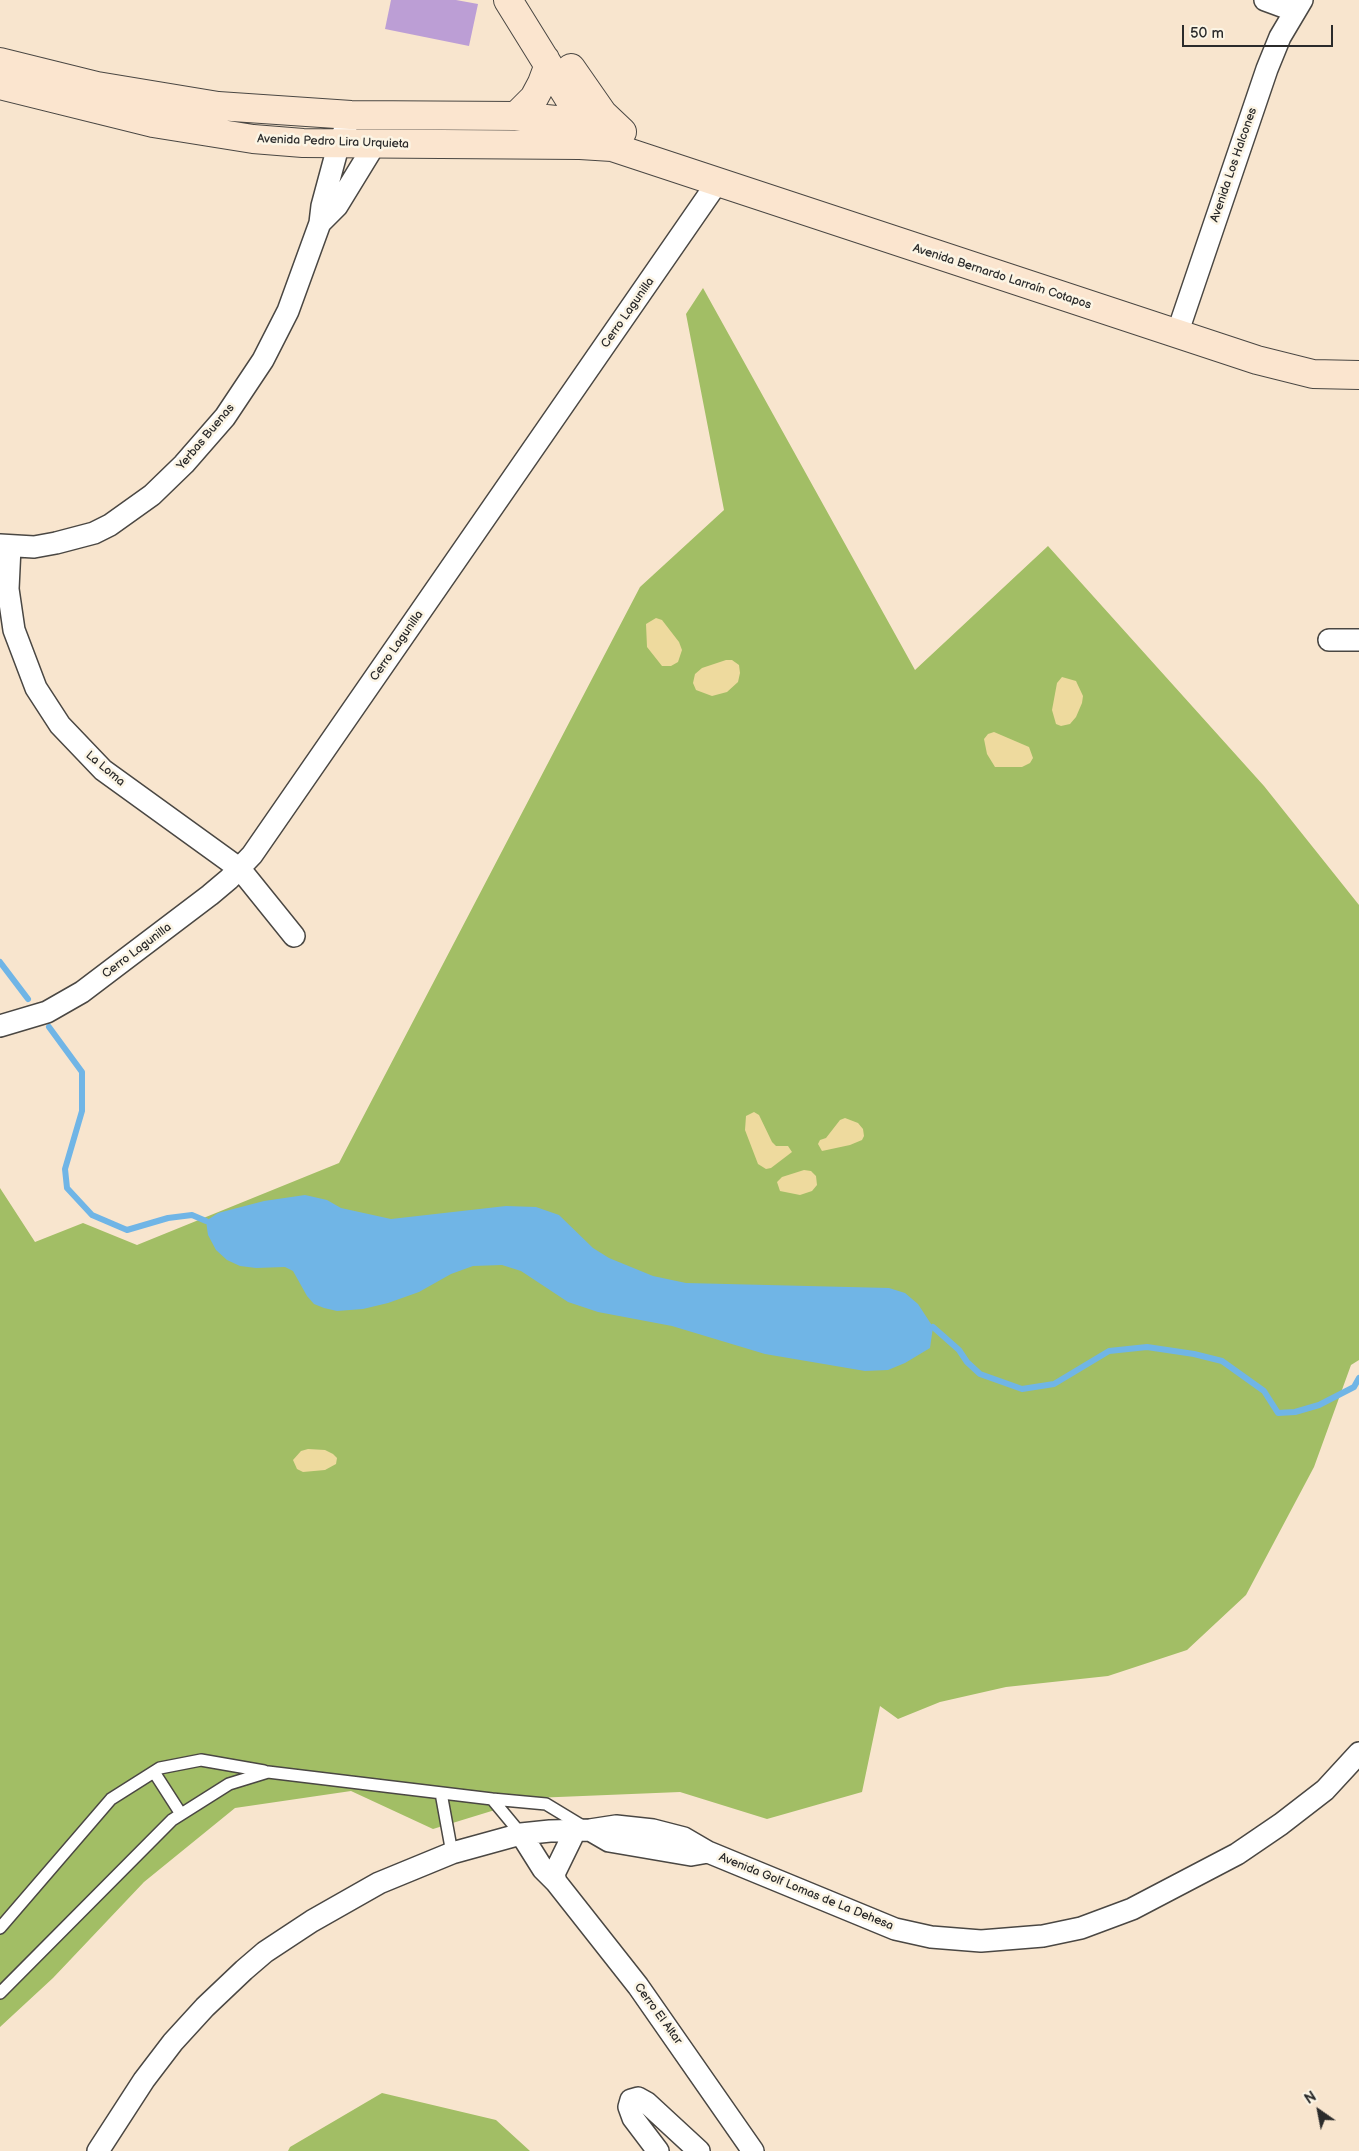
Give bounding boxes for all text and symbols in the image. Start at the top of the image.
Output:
scale bar [1184,15,1335,47]
text: 50 m [1190,24,1224,43]
street label: Avenida Los Halcones [1208,106,1260,224]
street label: Avenida Pedro Lira Urquieta [257,132,409,152]
street label: Avenida Bernardo Larraín Cotapos [911,241,1093,313]
street label: Cerro Lagunilla [598,275,658,351]
street label: Yerbas Buenas [174,401,238,473]
street label: Cerro Lagunilla [367,608,427,684]
street label: La Loma [83,748,127,790]
street label: Cerro Lagunilla [100,920,174,982]
street label: Avenida Golf Lomas de La Dehesa [717,1850,895,1934]
street label: Cerro El Altar [631,1980,685,2048]
north arrow [1294,2086,1344,2136]
text: N [1302,2088,1320,2108]

